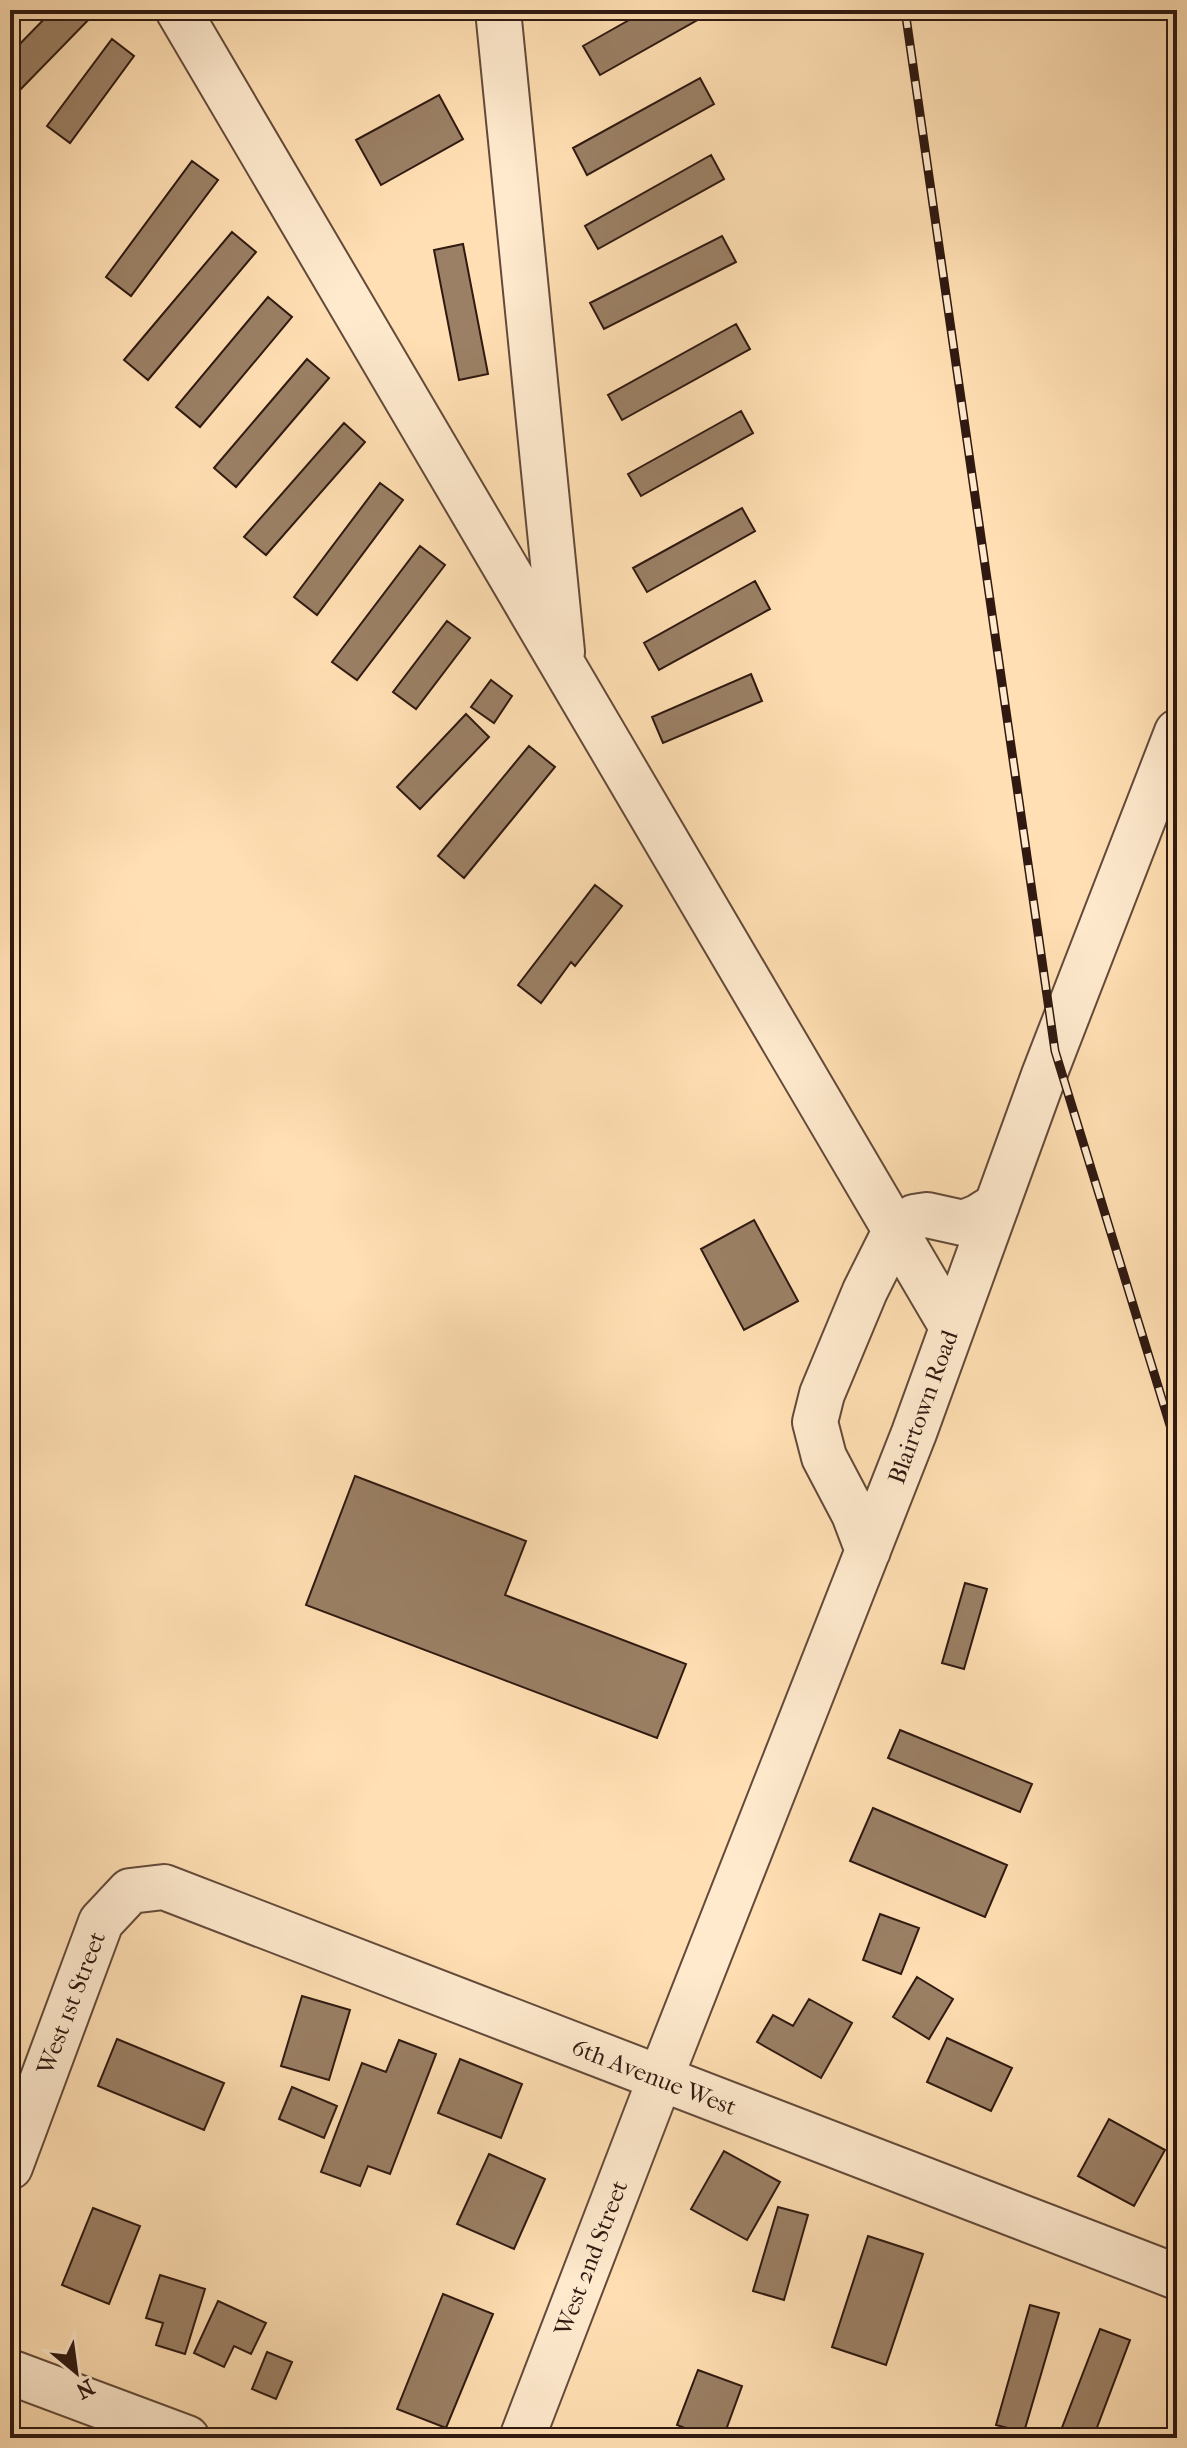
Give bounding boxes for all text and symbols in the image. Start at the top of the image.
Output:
street label: Blairtown Road [882,1325,964,1488]
street label: West 1st Street [31,1927,111,2079]
street label: 6th Avenue West [568,2033,741,2121]
street label: West 2nd Street [548,2176,634,2341]
north arrow [36,2332,116,2412]
text: N [71,2373,99,2404]

